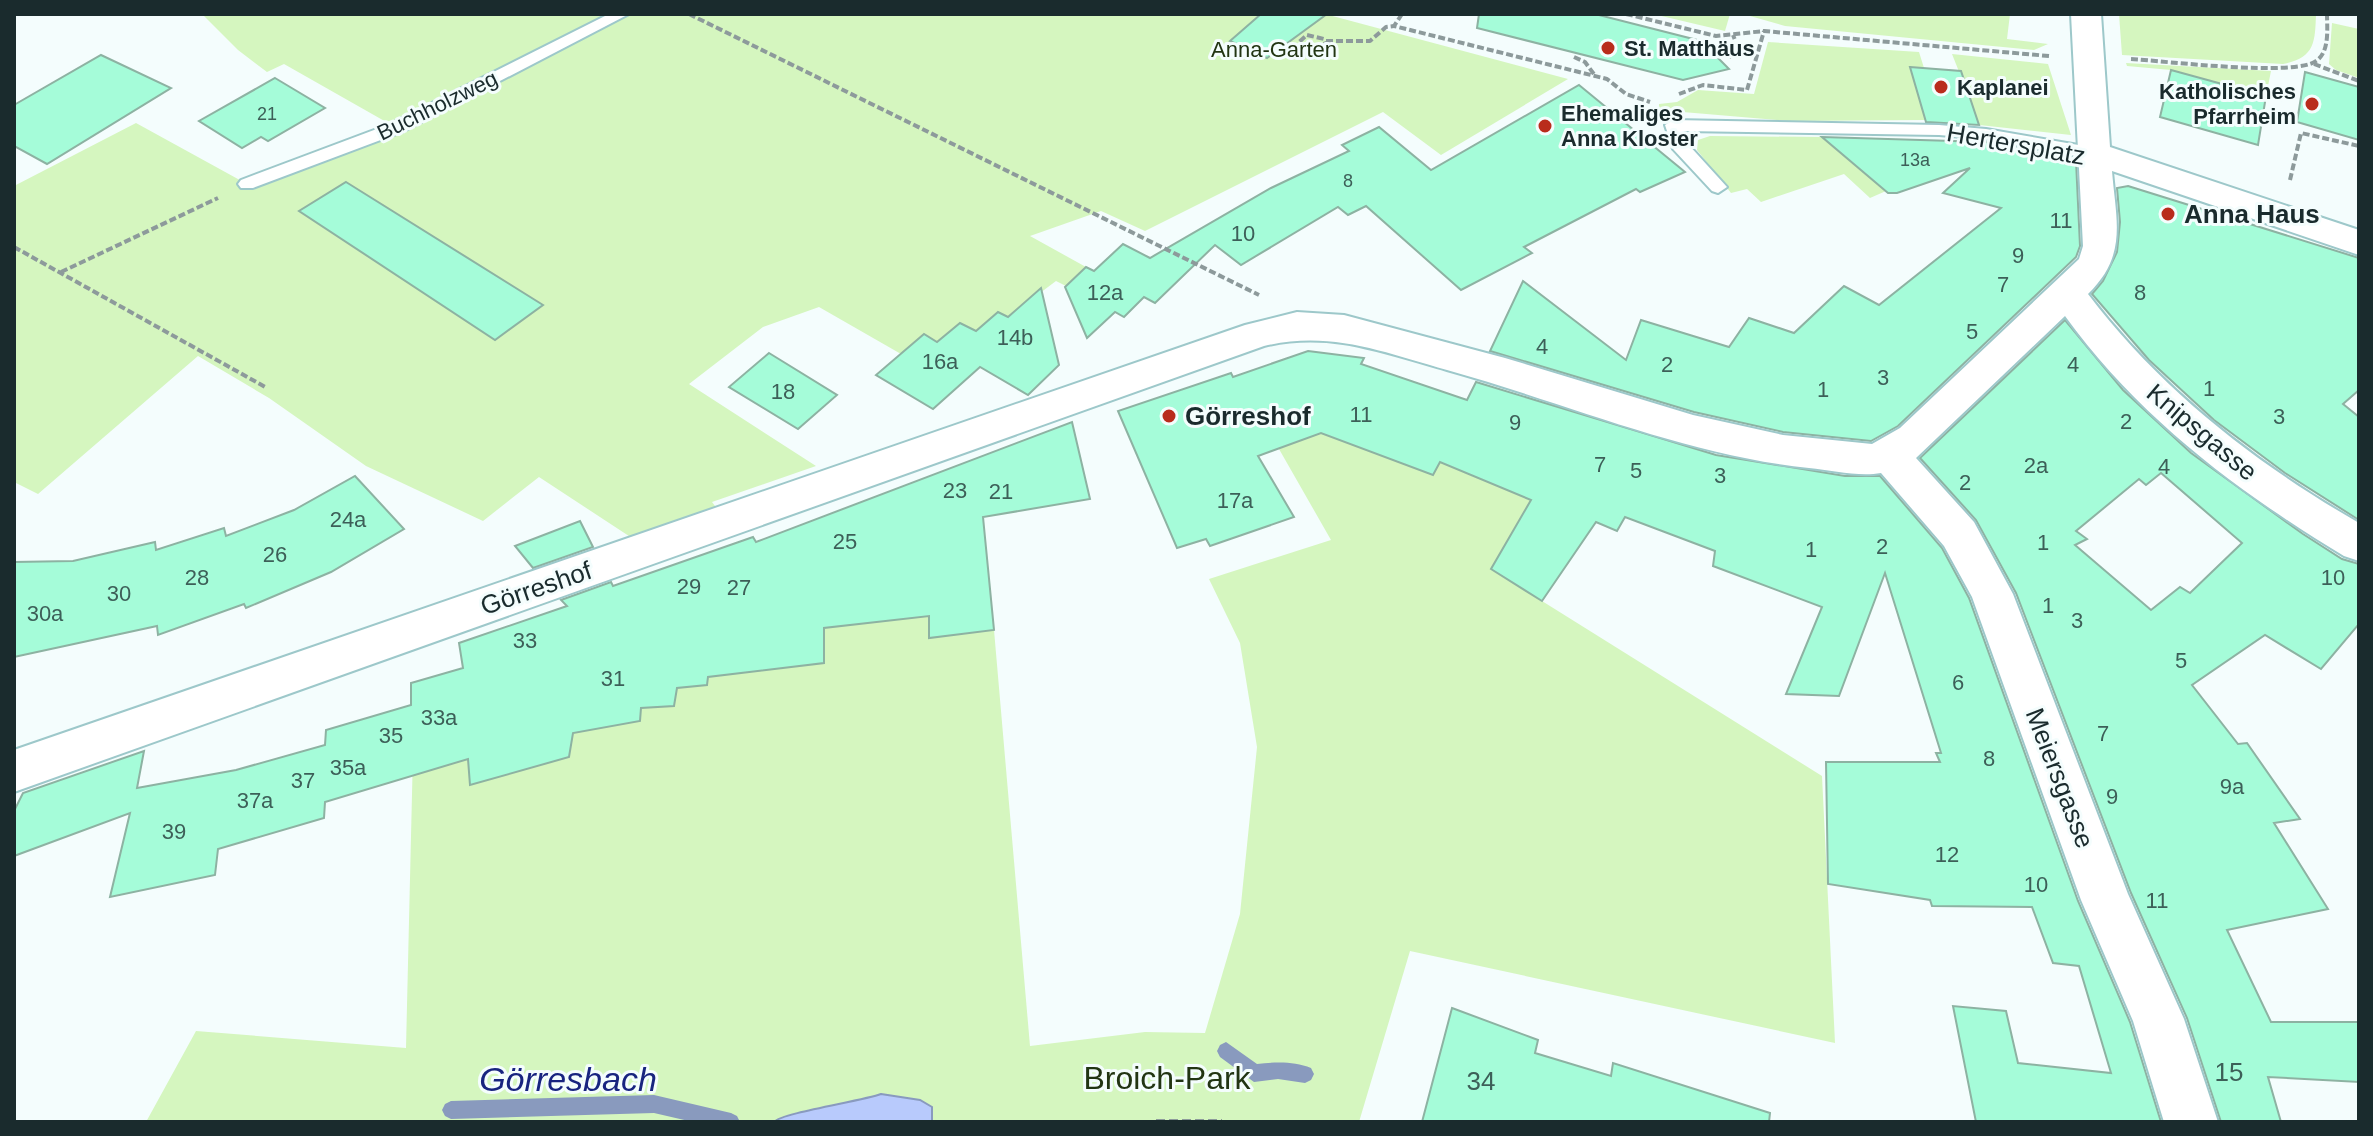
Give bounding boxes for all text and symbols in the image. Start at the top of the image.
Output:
place label: St. Matthäus [1624,36,1755,61]
park label: Anna-Garten [1211,37,1337,62]
marker: St. Matthäus [1599,39,1617,57]
street label: Buchholzweg [373,66,502,145]
place label: Kaplanei [1957,75,2049,100]
marker: Kaplanei [1932,78,1950,96]
place label: Katholisches Pfarrheim [2159,79,2296,129]
marker: Katholisches Pfarrheim [2303,95,2321,113]
place label: Ehemaliges Anna Kloster [1561,101,1698,151]
house number: 21 [257,104,277,124]
marker: Ehemaliges Anna Kloster [1536,117,1554,135]
street label: Hertersplatz [1944,117,2088,171]
house number: 13a [1900,150,1931,170]
house number: 8 [1343,171,1353,191]
place label: Anna Haus [2184,199,2320,229]
marker: Anna Haus [2159,205,2177,223]
house number: 11 [2050,208,2072,233]
house number: 10 [1231,221,1255,246]
house number: 9 [2012,243,2024,268]
house number: 7 [1997,272,2009,297]
house number: 12a [1087,280,1124,305]
house number: 8 [2134,280,2146,305]
house number: 5 [1966,319,1978,344]
house number: 14b [997,325,1033,350]
house number: 4 [1536,334,1548,359]
house number: 16a [922,349,959,374]
house number: 2 [1661,352,1673,377]
house number: 4 [2067,352,2079,377]
house number: 3 [1877,365,1889,390]
house number: 1 [2203,376,2215,401]
house number: 1 [1817,377,1829,402]
street label: Knipsgasse [2141,377,2263,487]
house number: 18 [771,379,795,404]
place label: Görreshof [1185,401,1311,431]
house number: 11 [1350,402,1372,427]
house number: 3 [2273,404,2285,429]
marker: Görreshof [1160,407,1178,425]
house number: 2 [2120,409,2132,434]
house number: 9 [1509,410,1521,435]
house number: 7 [1594,452,1606,477]
house number: 2a [2024,453,2049,478]
house number: 4 [2158,454,2170,479]
house number: 5 [1630,458,1642,483]
house number: 3 [1714,463,1726,488]
house number: 2 [1959,470,1971,495]
house number: 23 [943,478,967,503]
house number: 21 [989,479,1013,504]
house number: 17a [1217,488,1254,513]
house number: 24a [330,507,367,532]
house number: 25 [833,529,857,554]
house number: 1 [2037,530,2049,555]
house number: 2 [1876,534,1888,559]
house number: 1 [1805,537,1817,562]
house number: 26 [263,542,287,567]
street label: Görreshof [476,555,596,621]
house number: 28 [185,565,209,590]
house number: 10 [2321,565,2345,590]
house number: 29 [677,574,701,599]
house number: 27 [727,575,751,600]
house number: 30 [107,581,131,606]
house number: 1 [2042,593,2054,618]
house number: 30a [27,601,64,626]
house number: 3 [2071,608,2083,633]
house number: 33 [513,628,537,653]
house number: 5 [2175,648,2187,673]
house number: 31 [601,666,625,691]
house number: 6 [1952,670,1964,695]
street label: Meiersgasse [2020,704,2100,852]
house number: 33a [421,705,458,730]
house number: 7 [2097,721,2109,746]
house number: 35 [379,723,403,748]
house number: 8 [1983,746,1995,771]
house number: 35a [330,755,367,780]
house number: 37 [291,768,315,793]
house number: 9a [2220,774,2245,799]
house number: 9 [2106,784,2118,809]
house number: 37a [237,788,274,813]
house number: 39 [162,819,186,844]
house number: 12 [1935,842,1959,867]
house number: 10 [2024,872,2048,897]
house number: 11 [2146,888,2168,913]
house number: 15 [2215,1057,2243,1087]
water label: Görresbach [479,1060,657,1098]
park label: Broich-Park [1083,1060,1252,1096]
house number: 34 [1467,1066,1495,1096]

